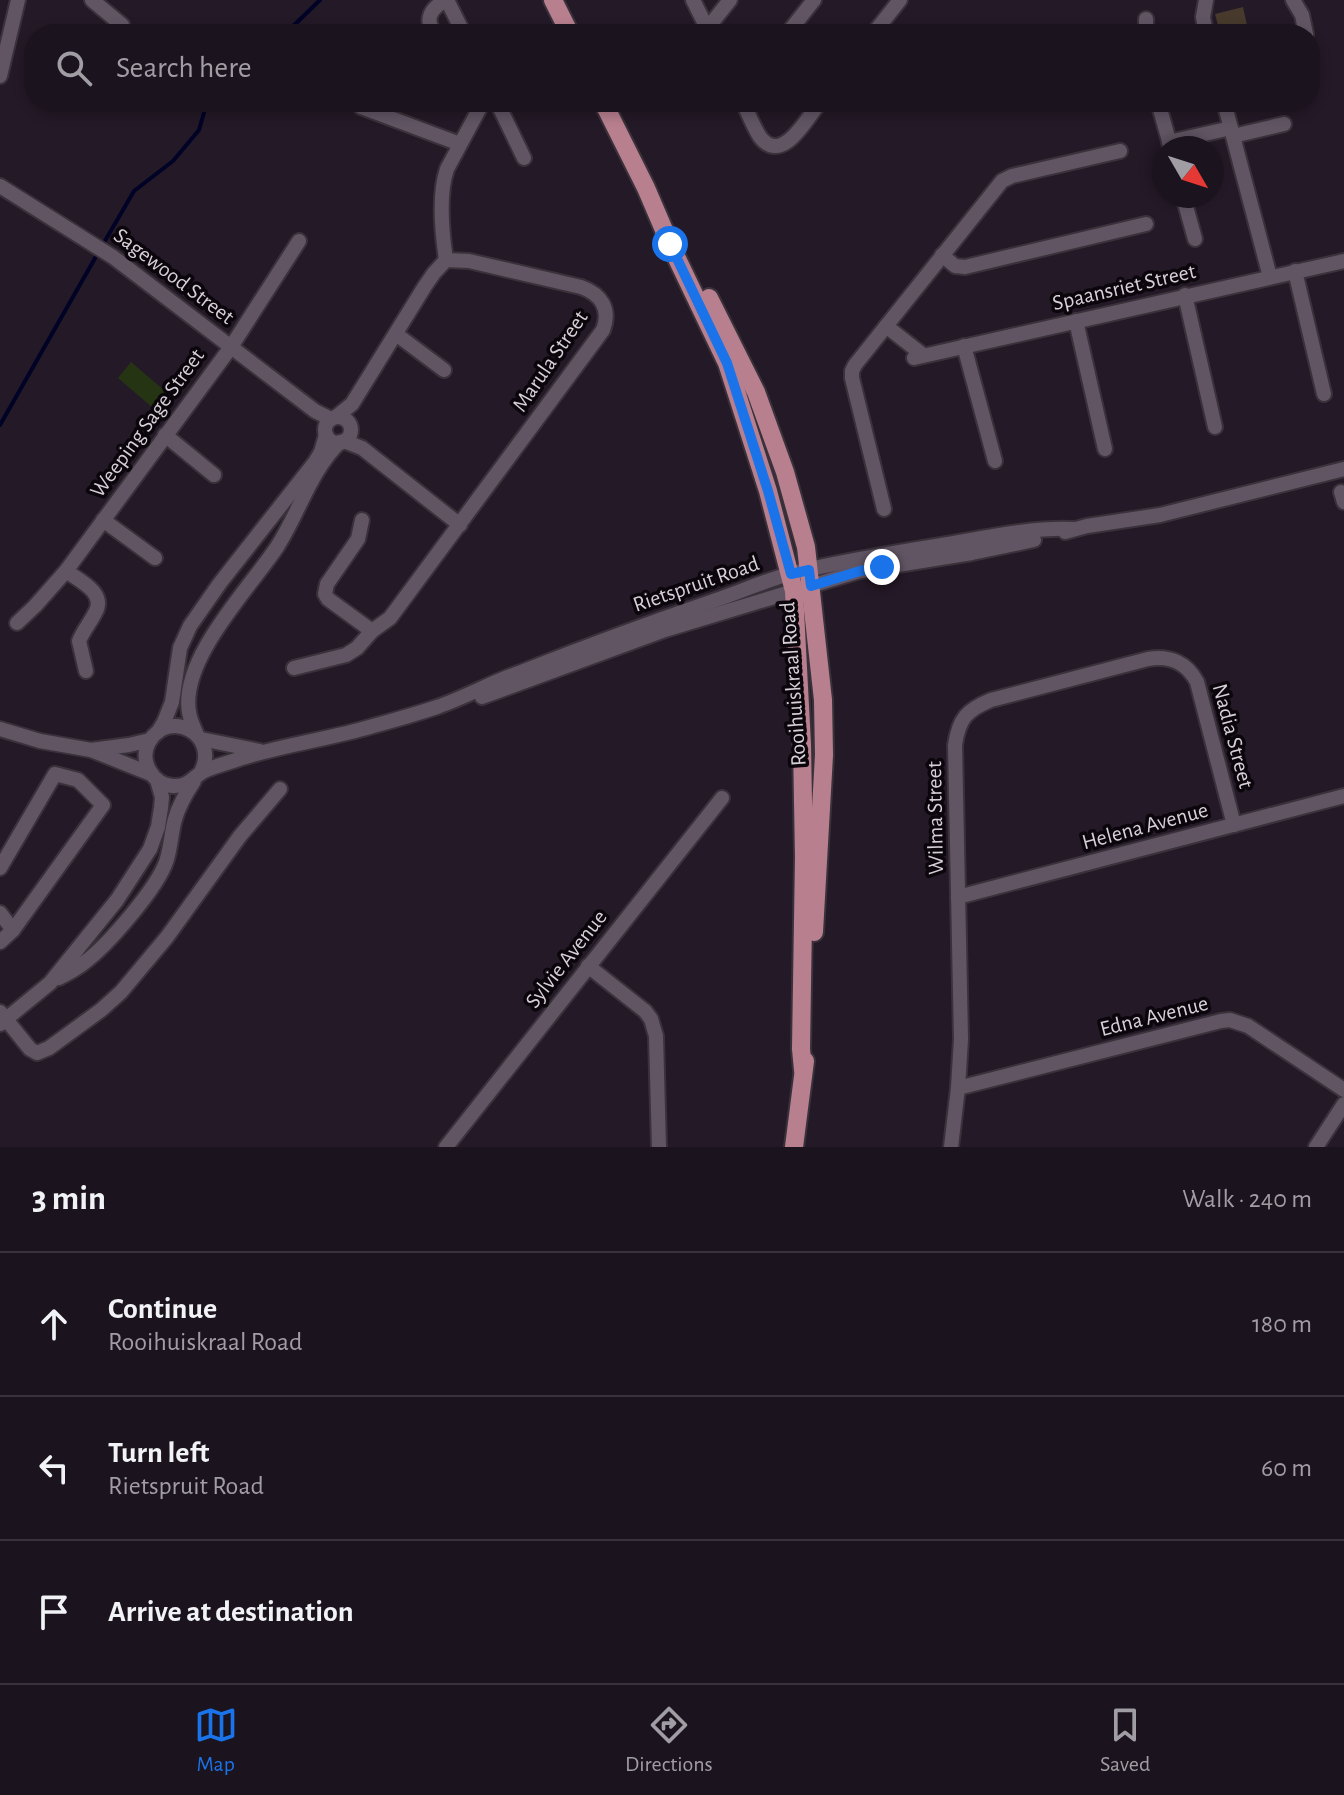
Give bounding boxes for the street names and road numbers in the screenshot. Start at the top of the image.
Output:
street label: Sagewood Street [110,224,238,328]
street label: Spaansriet Street [1050,260,1198,314]
street label: Marula Street [508,307,592,415]
street label: Weeping Sage Street [86,345,208,501]
street label: Rietspruit Road [630,552,762,616]
street label: Rooihuiskraal Road [776,601,810,767]
street label: Nadia Street [1209,681,1257,791]
street label: Wilma Street [923,761,947,875]
street label: Helena Avenue [1080,799,1210,853]
street label: Sylvie Avenue [521,906,611,1012]
street label: Edna Avenue [1098,992,1210,1040]

